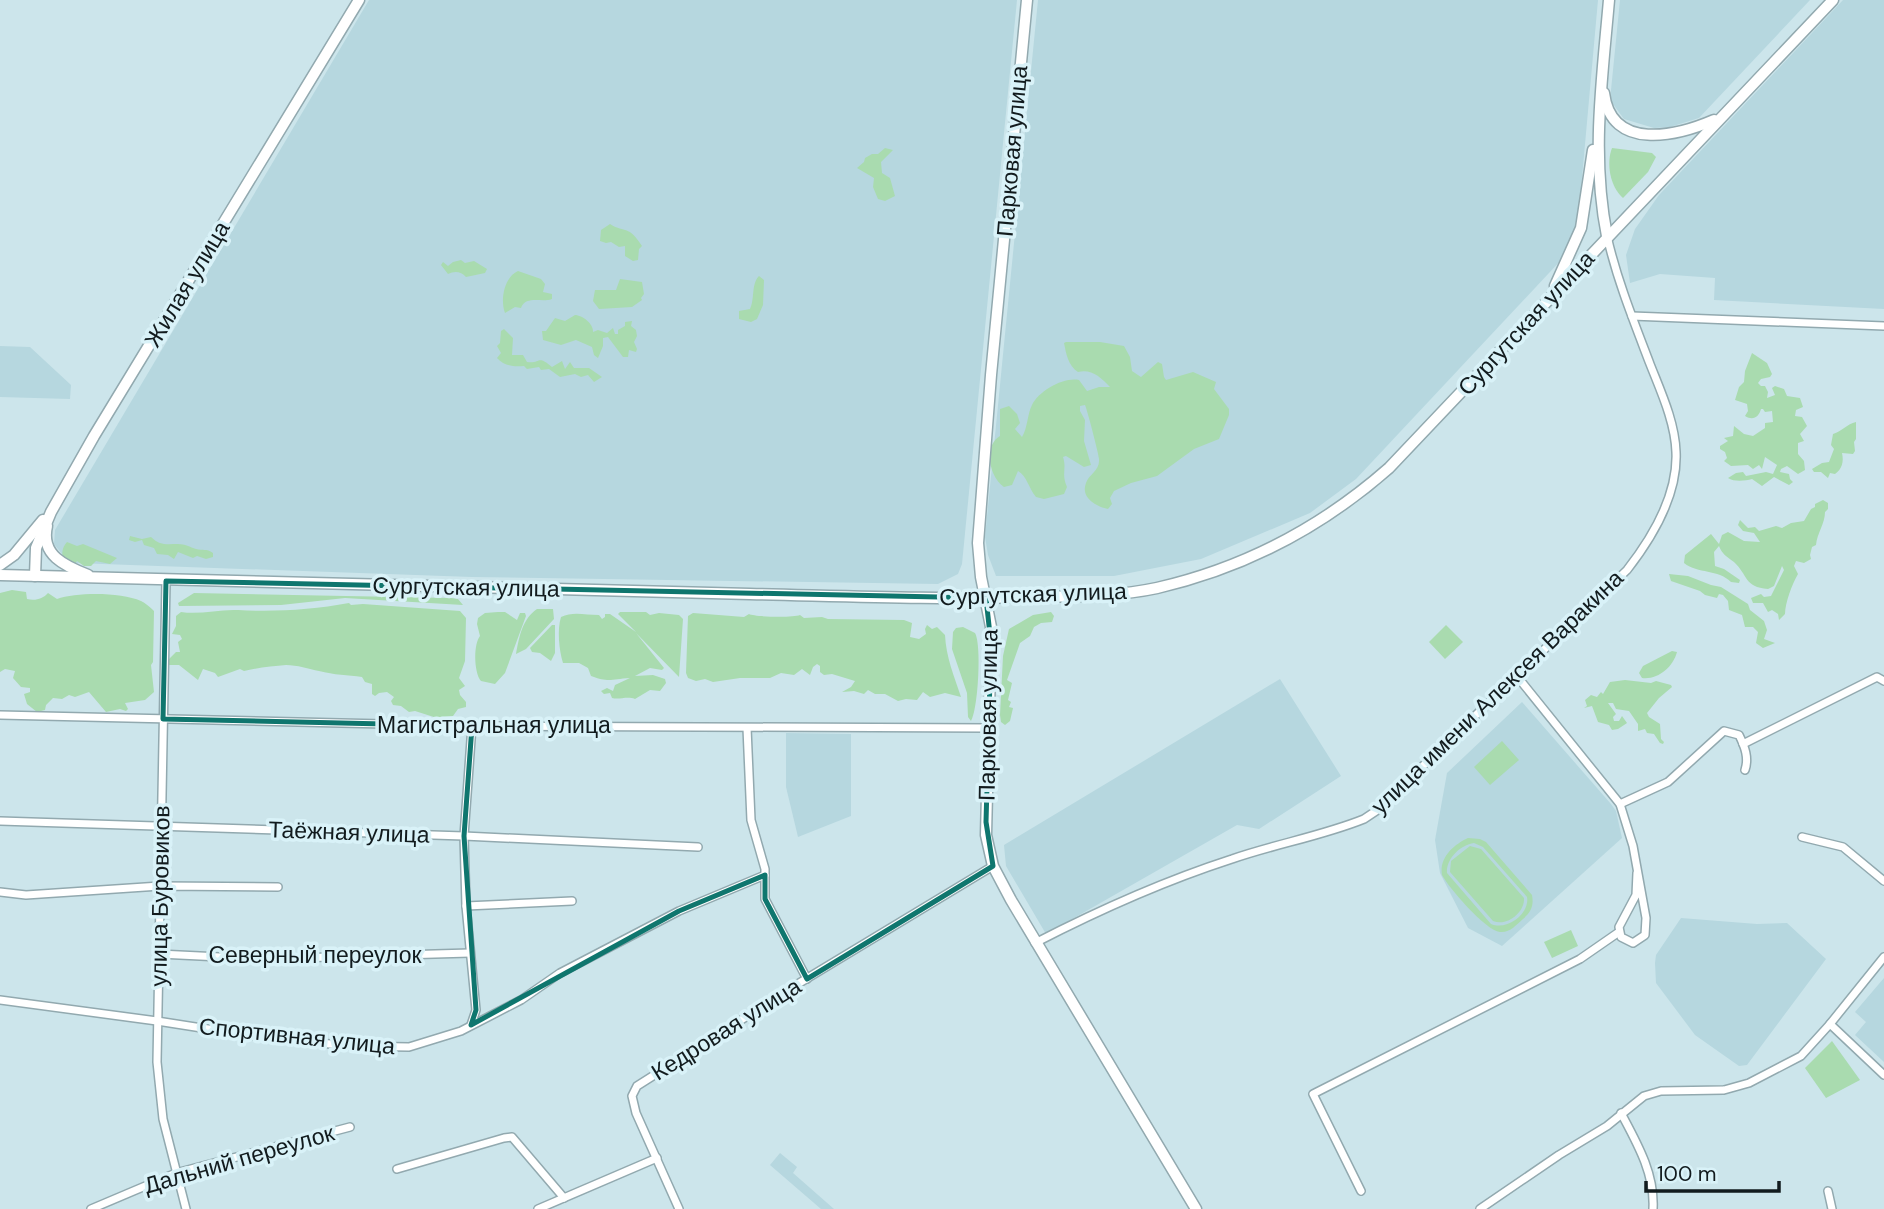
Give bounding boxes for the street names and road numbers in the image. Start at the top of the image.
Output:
street label: Парковая улица [990,64,1034,238]
street label: Жилая улица [138,215,237,353]
street label: Сургутская улица [1451,244,1601,402]
street label: улица имени Алексея Варакина [1365,563,1630,821]
street label: Сургутская улица [372,570,560,604]
street label: Сургутская улица [939,576,1127,612]
street label: Парковая улица [972,629,1005,801]
street label: Магистральная улица [377,710,611,740]
street label: улица Буровиков [143,805,177,987]
street label: Таёжная улица [268,814,430,850]
street label: Северный переулок [208,940,423,970]
street label: Кедровая улица [645,971,807,1087]
street label: Спортивная улица [197,1011,397,1061]
street label: Дальний переулок [140,1117,338,1200]

